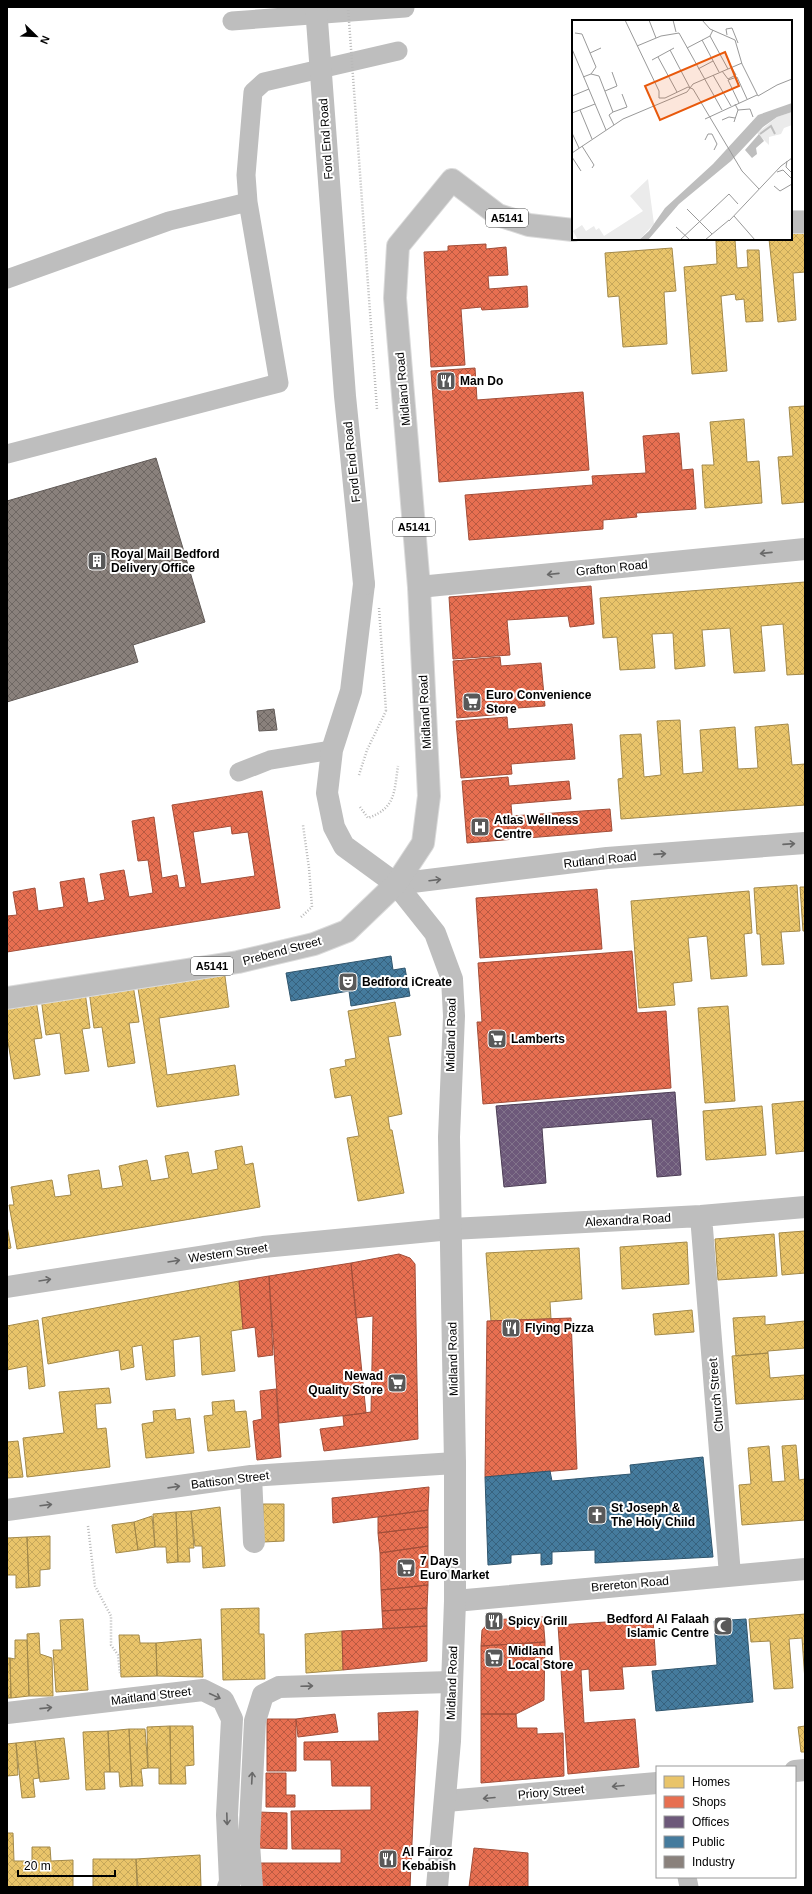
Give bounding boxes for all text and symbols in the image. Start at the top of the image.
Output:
north arrow [16,16,56,56]
inset map [572,20,792,240]
text: N [38,34,52,46]
street label: Ford End Road [316,98,336,180]
road number: A5141 [486,209,528,227]
street label: Midland Road [393,352,413,426]
restaurant icon: Man Do [435,370,457,392]
place label: Man Do [460,374,503,388]
street label: Ford End Road [341,421,363,503]
road number: A5141 [393,518,435,536]
place label: Royal Mail Bedford Delivery Office [111,547,220,575]
one-way arrow [760,549,773,557]
building icon: Royal Mail Bedford Delivery Office [86,550,108,572]
street label: Grafton Road [575,557,649,579]
one-way arrow [547,570,560,577]
street label: Midland Road [416,675,434,749]
place label: Euro Convenience Store [486,688,592,716]
supermarket icon: Euro Convenience Store [461,691,483,713]
place label: Atlas Wellness Centre [494,813,579,841]
hospital icon: Atlas Wellness Centre [469,816,491,838]
one-way arrow [782,841,795,848]
street label: Rutland Road [563,849,637,871]
one-way arrow [653,850,666,857]
one-way arrow [428,876,441,883]
street label: Prebend Street [241,934,323,968]
road number: A5141 [191,957,233,975]
theatre icon: Bedford iCreate [337,971,359,993]
place label: Bedford iCreate [362,975,452,989]
street label: Midland Road [443,998,459,1072]
supermarket icon: Lamberts [486,1028,508,1050]
place label: Lamberts [511,1032,565,1046]
street label: Alexandra Road [585,1211,671,1229]
street label: Western Street [188,1240,269,1265]
one-way arrow [167,1257,180,1265]
one-way arrow [39,1276,52,1284]
restaurant icon: Flying Pizza [500,1317,522,1339]
place label: Flying Pizza [525,1321,594,1335]
street label: Midland Road [445,1322,461,1396]
street label: Church Street [706,1357,726,1432]
place label: Newad Quality Store [308,1369,383,1397]
supermarket icon: Newad Quality Store [386,1372,408,1394]
street label: Battison Street [190,1468,271,1492]
one-way arrow [168,1483,181,1491]
one-way arrow [39,1501,52,1509]
place label: St Joseph & The Holy Child [611,1501,695,1529]
church icon: St Joseph & The Holy Child [586,1504,608,1526]
place label: 7 Days Euro Market [420,1554,489,1582]
supermarket icon: 7 Days Euro Market [395,1557,417,1579]
street label: Brereton Road [591,1574,669,1594]
restaurant icon: Spicy Grill [483,1610,505,1632]
place label: Bedford Al Falaah Islamic Centre [607,1612,709,1640]
place label: Spicy Grill [508,1614,567,1628]
mosque icon: Bedford Al Falaah Islamic Centre [712,1615,734,1637]
place label: Midland Local Store [508,1644,574,1672]
street label: Midland Road [444,1646,460,1720]
supermarket icon: Midland Local Store [483,1647,505,1669]
one-way arrow [300,1682,313,1690]
street label: Maitland Street [110,1684,193,1708]
one-way arrow [209,1693,221,1700]
one-way arrow [39,1705,52,1712]
legend [656,1766,796,1878]
one-way arrow [249,1772,256,1785]
text: Homes [692,1775,730,1789]
street label: Priory Street [517,1782,585,1802]
one-way arrow [612,1783,625,1790]
one-way arrow [483,1794,496,1801]
text: Shops [692,1795,726,1809]
one-way arrow [223,1812,231,1825]
text: Offices [692,1815,729,1829]
text: Public [692,1835,725,1849]
place label: Al Fairoz Kebabish [402,1845,456,1873]
restaurant icon: Al Fairoz Kebabish [377,1848,399,1870]
scale bar [18,1852,115,1878]
text: Industry [692,1855,735,1869]
text: 20 m [24,1859,51,1873]

